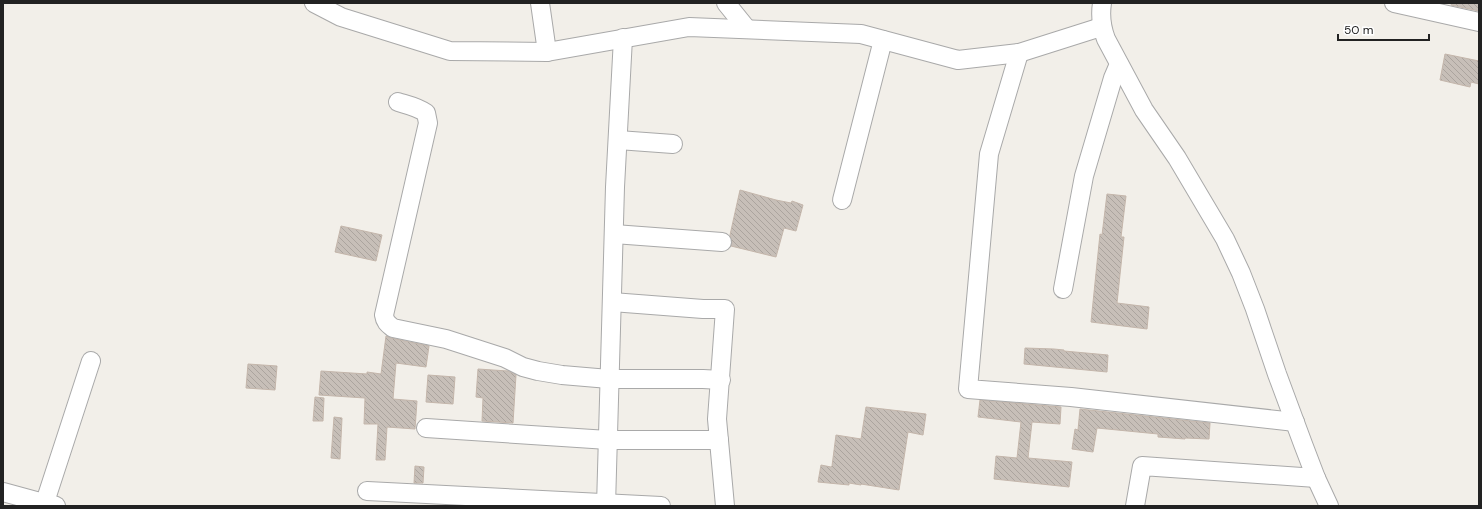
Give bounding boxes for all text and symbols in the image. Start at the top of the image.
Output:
scale bar [1338,16,1429,42]
text: 50 m [1344,22,1373,38]

